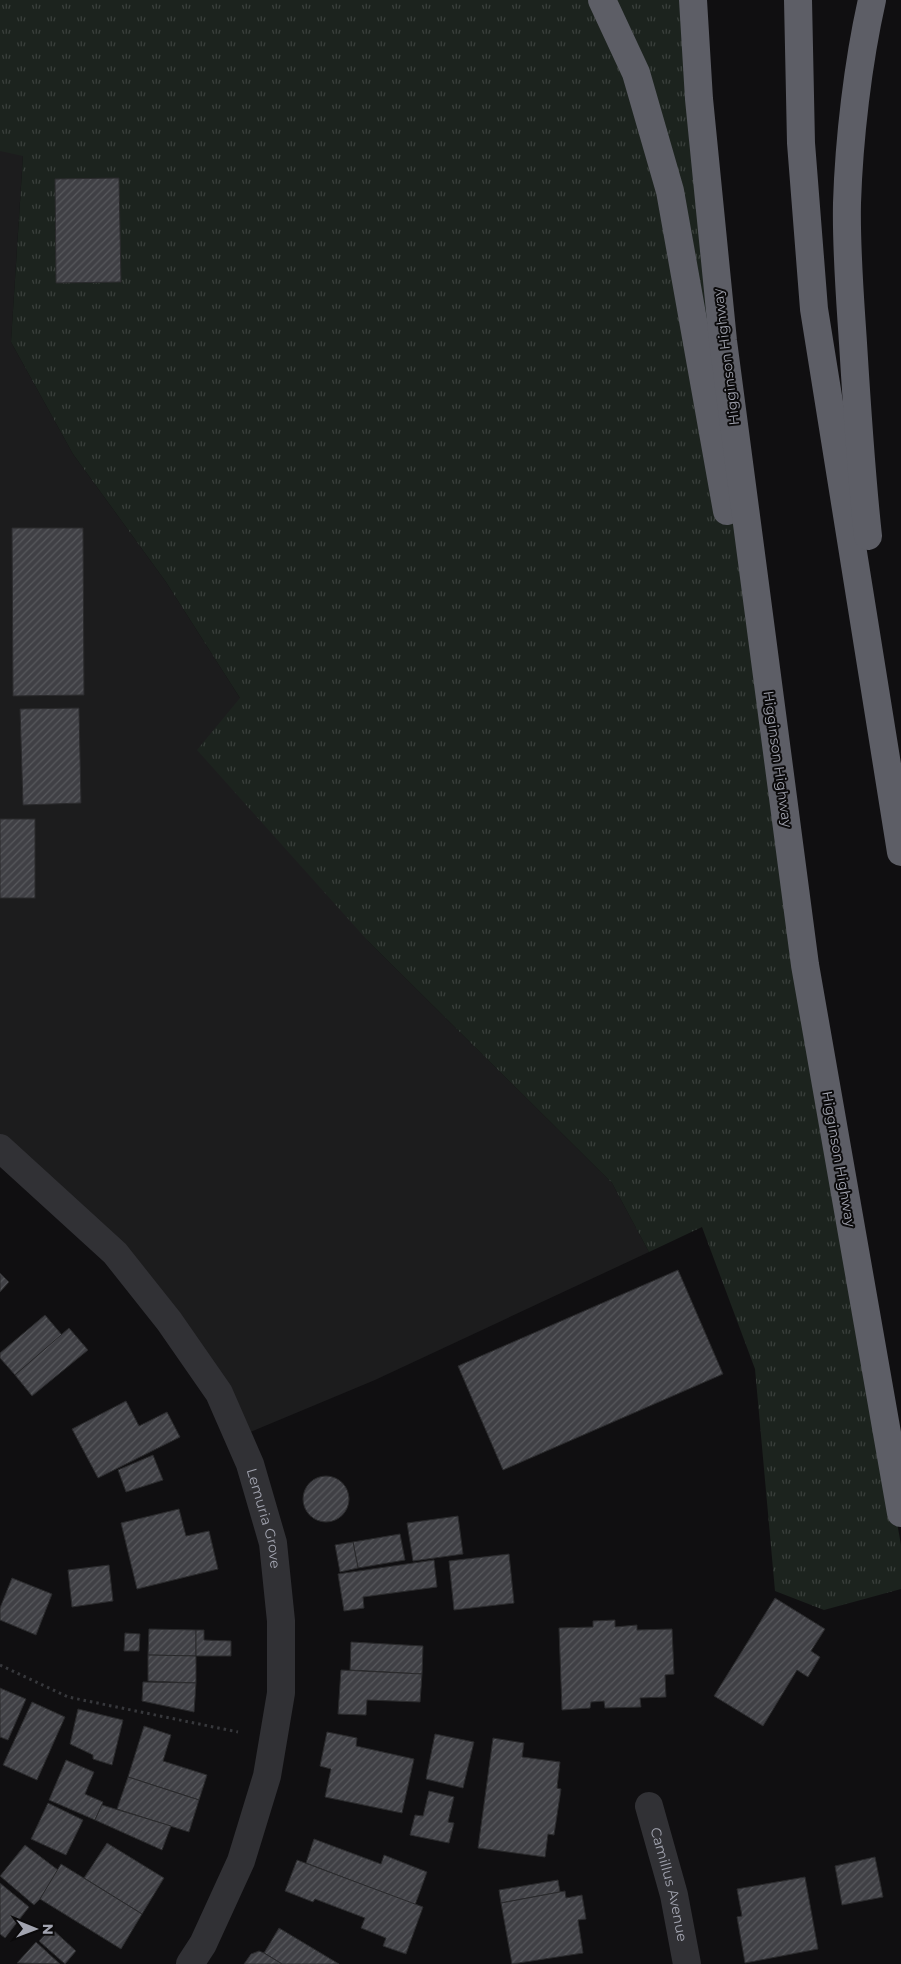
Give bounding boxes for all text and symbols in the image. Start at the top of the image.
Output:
street label: Higginson Highway [709,287,743,427]
street label: Higginson Highway [759,689,797,829]
street label: Higginson Highway [818,1089,860,1229]
street label: Lemuria Grove [243,1466,285,1569]
street label: Camillus Avenue [646,1825,692,1943]
north arrow [10,1904,60,1954]
text: N [39,1923,57,1935]

